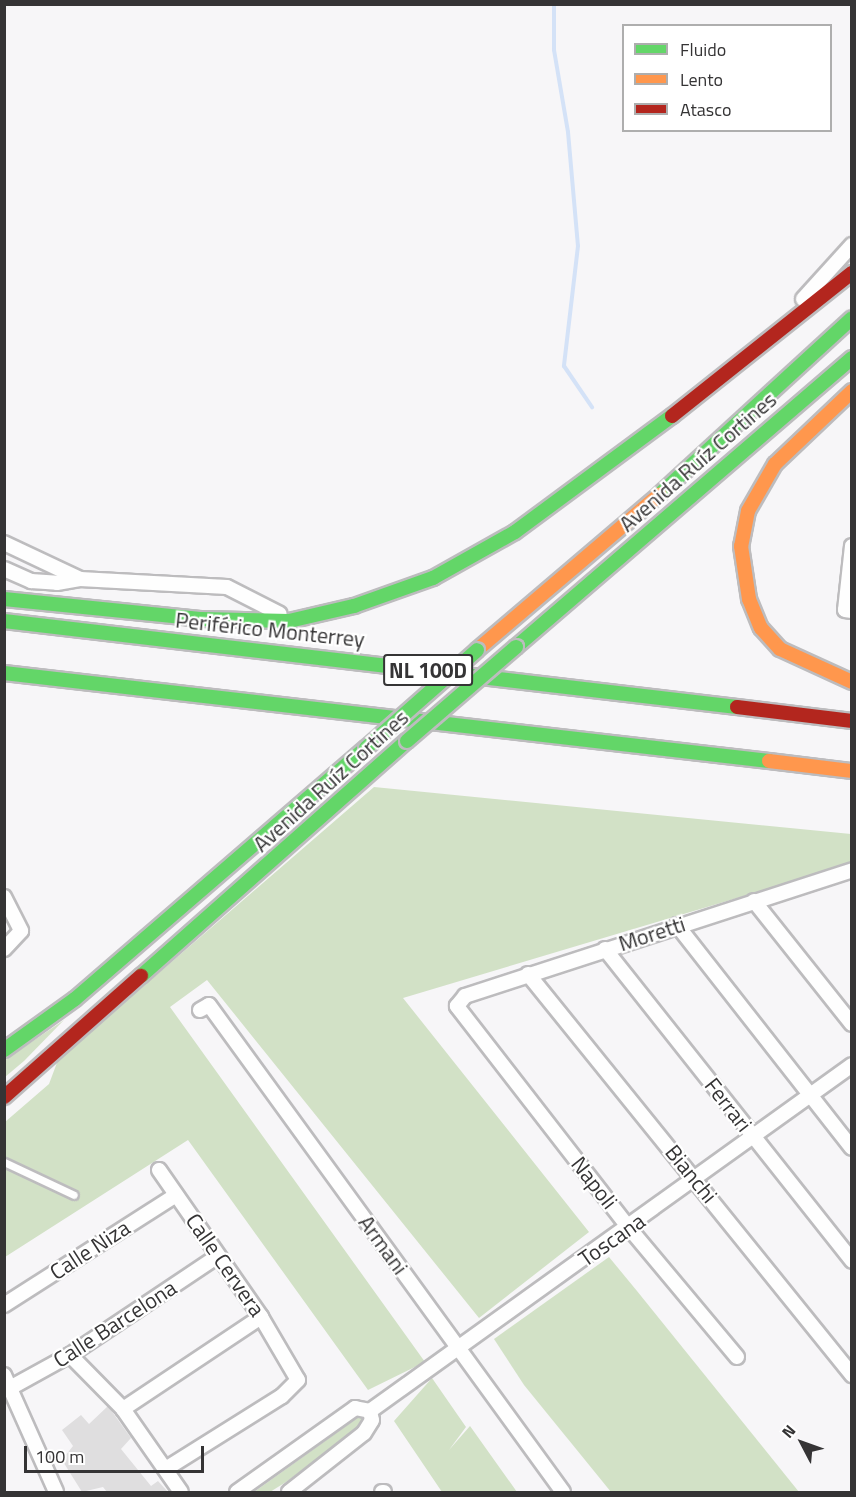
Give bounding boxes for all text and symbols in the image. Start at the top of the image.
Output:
legend [622,24,832,132]
text: Fluido [680,36,726,63]
text: Lento [680,66,723,93]
text: Atasco [680,96,731,123]
street label: Avenida Ruíz Cortines [614,386,782,538]
street label: Periférico Monterrey [174,607,366,653]
road number: NL 100D [383,652,473,688]
street label: Avenida Ruíz Cortines [248,704,414,858]
street label: Moretti [615,911,689,957]
street label: Ferrari [699,1073,757,1137]
street label: Bianchi [660,1139,722,1209]
street label: Napoli [565,1152,623,1214]
street label: Calle Cervera [180,1208,270,1322]
street label: Toscana [574,1208,650,1272]
street label: Armani [353,1210,413,1280]
street label: Calle Niza [45,1214,135,1286]
street label: Calle Barcelona [49,1274,181,1374]
north arrow [772,1413,832,1473]
text: N [776,1419,801,1443]
scale bar [27,1434,207,1472]
text: 100 m [35,1443,84,1470]

